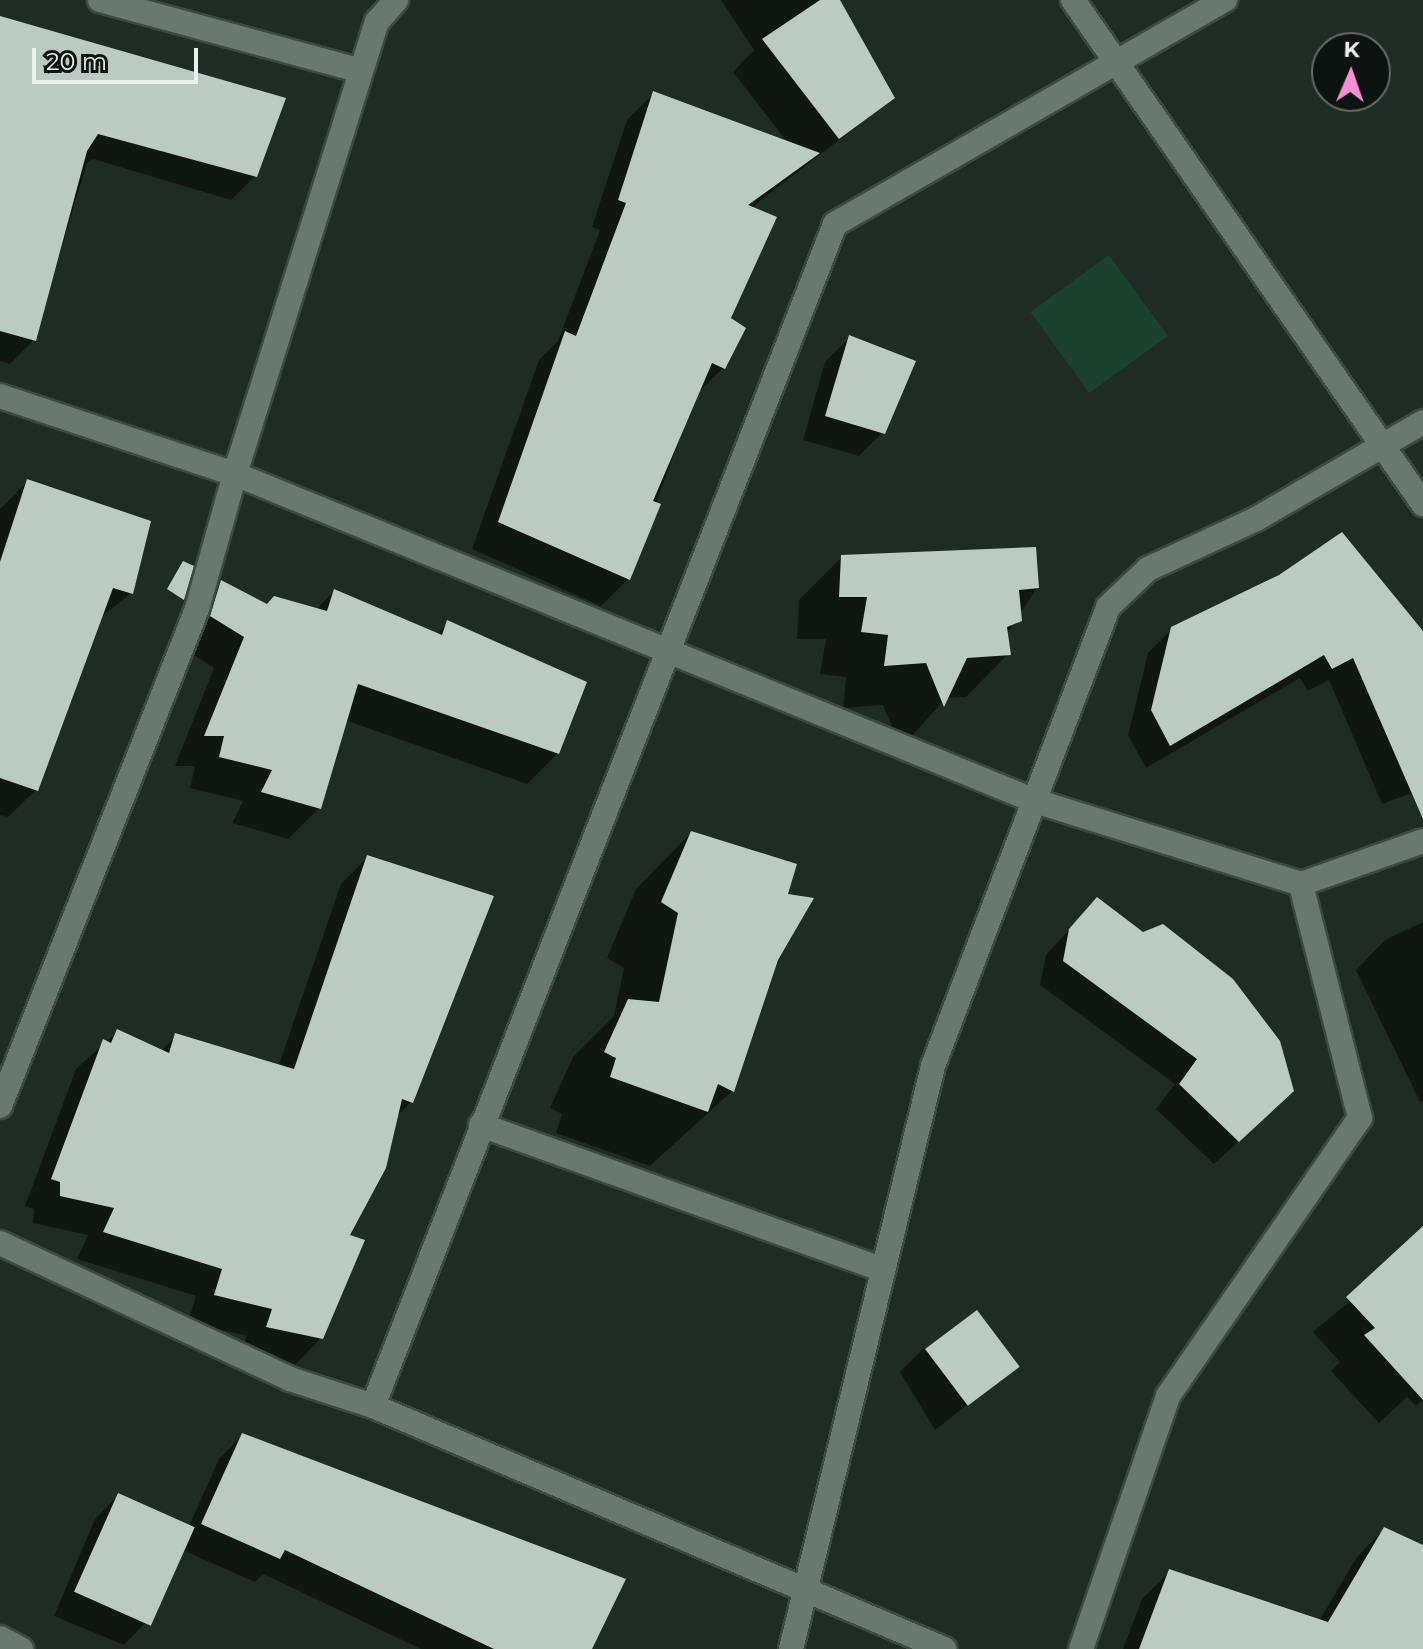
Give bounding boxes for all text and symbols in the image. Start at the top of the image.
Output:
scale bar [36,32,202,82]
north arrow [1311,32,1391,112]
text: K [1343,36,1360,63]
text: 20 m [46,47,107,76]

